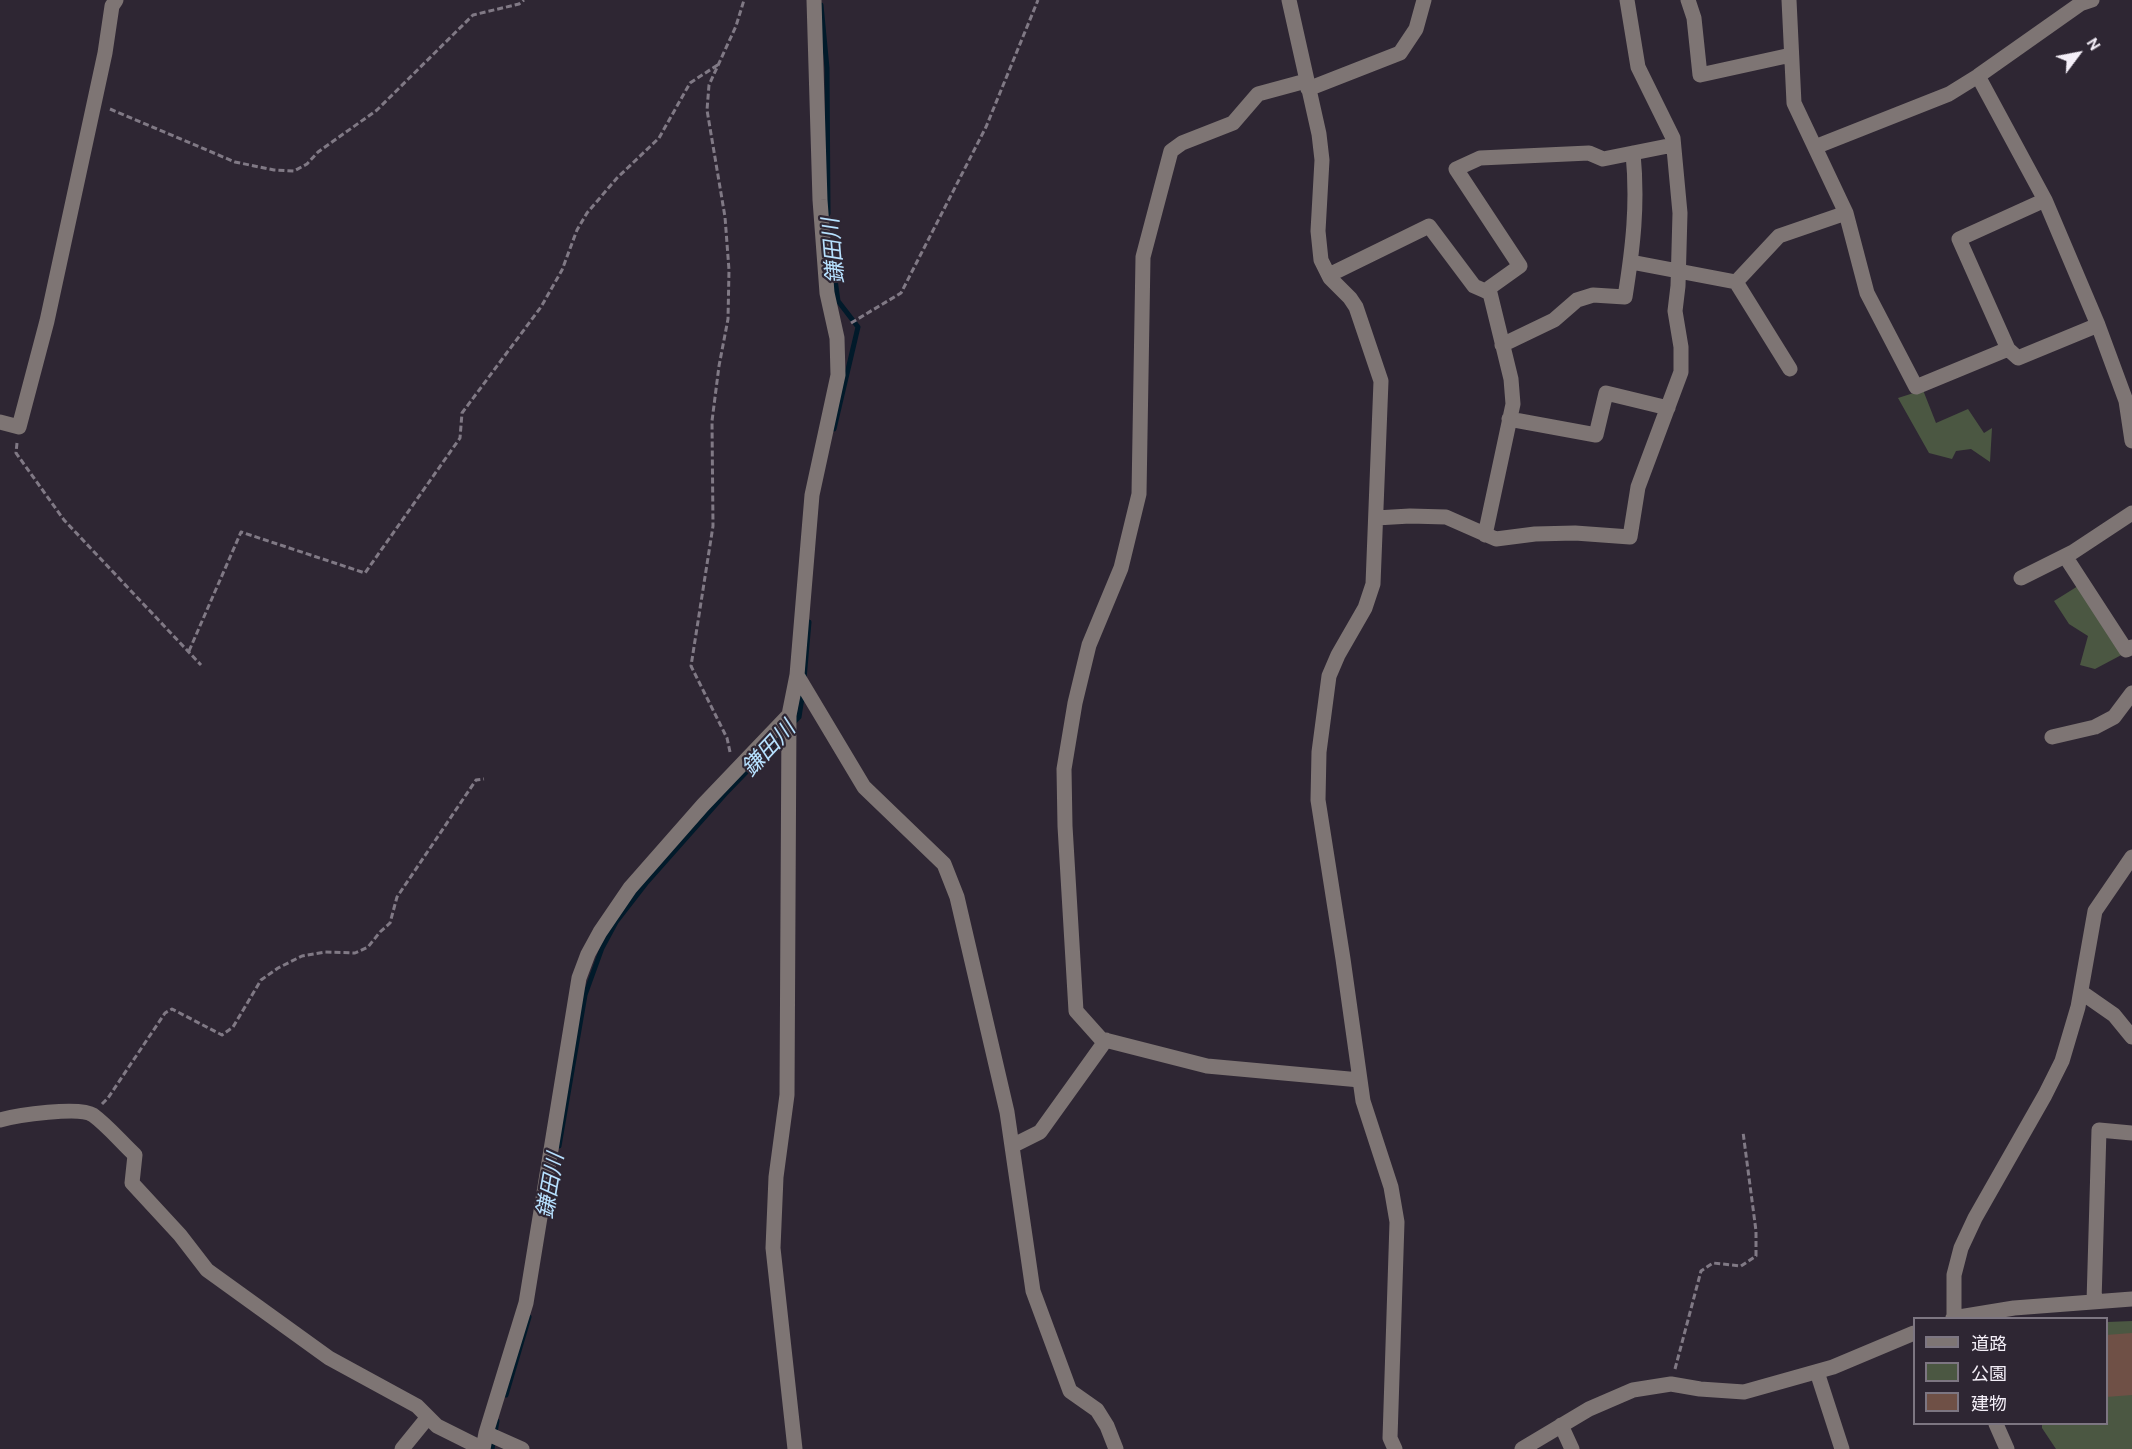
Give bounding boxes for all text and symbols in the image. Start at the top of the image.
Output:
north arrow [2048,24,2108,84]
text: N [2083,34,2105,54]
water label: 鎌田川 [818,217,850,285]
water label: 鎌田川 [737,716,801,782]
water label: 鎌田川 [532,1151,570,1221]
legend [1913,1317,2108,1425]
text: 道路 [1971,1333,2007,1355]
text: 公園 [1971,1363,2007,1385]
text: 建物 [1971,1393,2007,1415]

